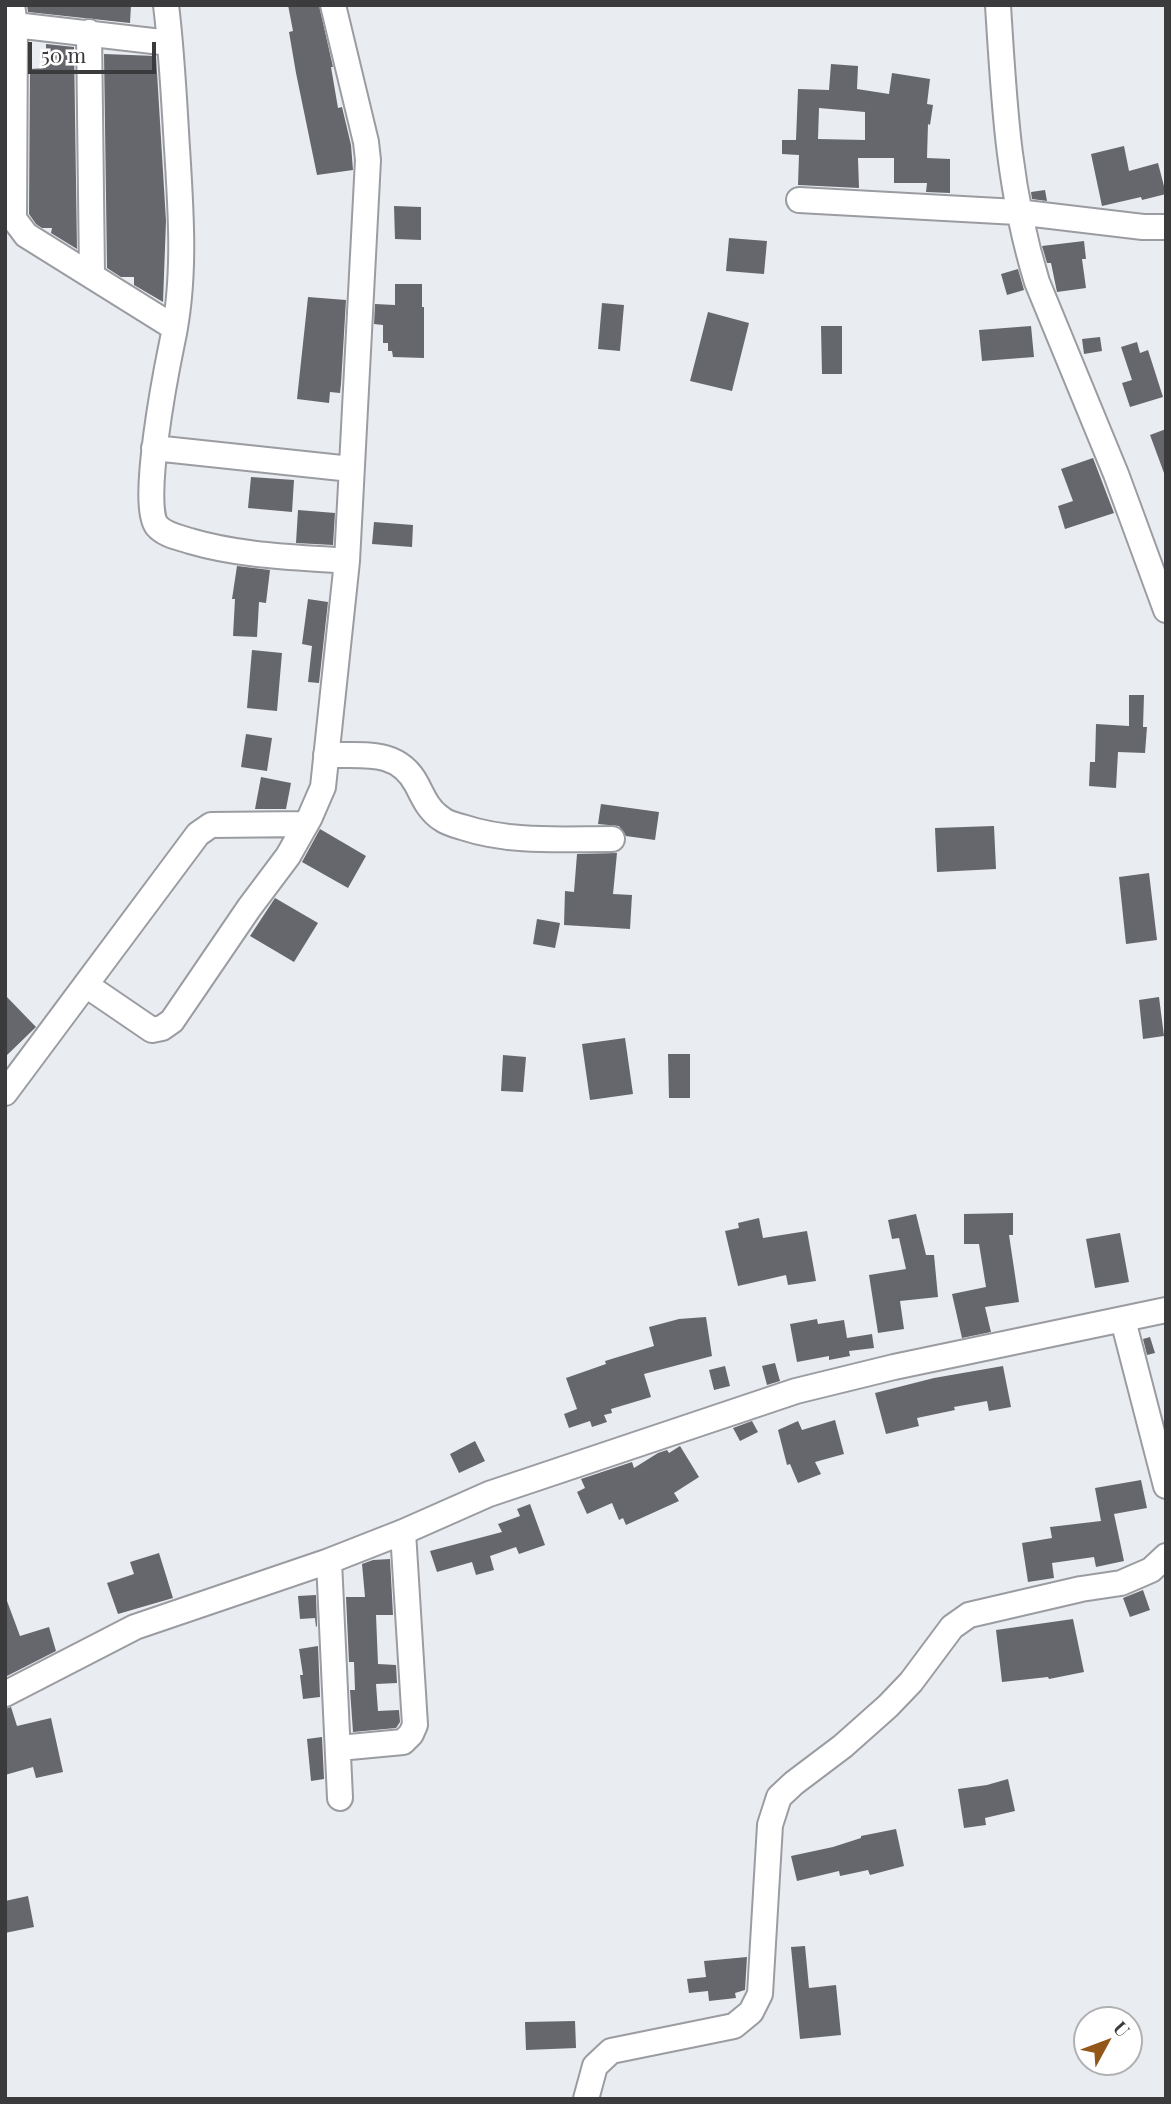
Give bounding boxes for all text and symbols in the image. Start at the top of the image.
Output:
scale bar [32,28,159,72]
text: 50 m [41,40,86,68]
north arrow [1073,2006,1143,2076]
text: U [1108,2015,1136,2042]

